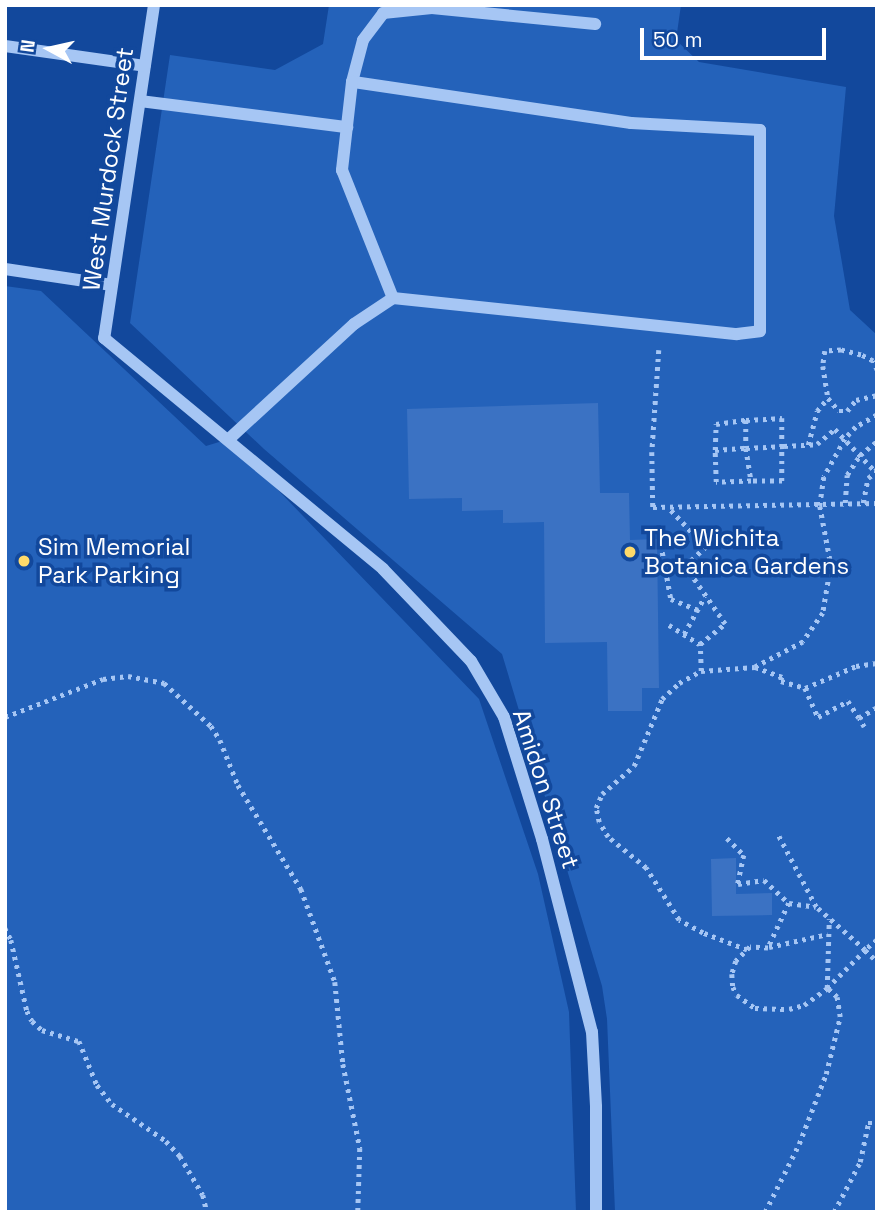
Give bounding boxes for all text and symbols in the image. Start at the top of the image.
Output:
north arrow [14,14,84,84]
scale bar [644,14,830,58]
text: 50 m [653,26,703,53]
text: N [14,38,41,54]
street label: West Murdock Street [77,45,139,293]
place label: The Wichita Botanica Gardens [644,524,849,580]
place label: Sim Memorial Park Parking [38,533,190,589]
marker: The Wichita Botanica Gardens [622,544,638,560]
marker: Sim Memorial Park Parking [16,553,32,569]
street label: Amidon Street [507,706,585,872]

